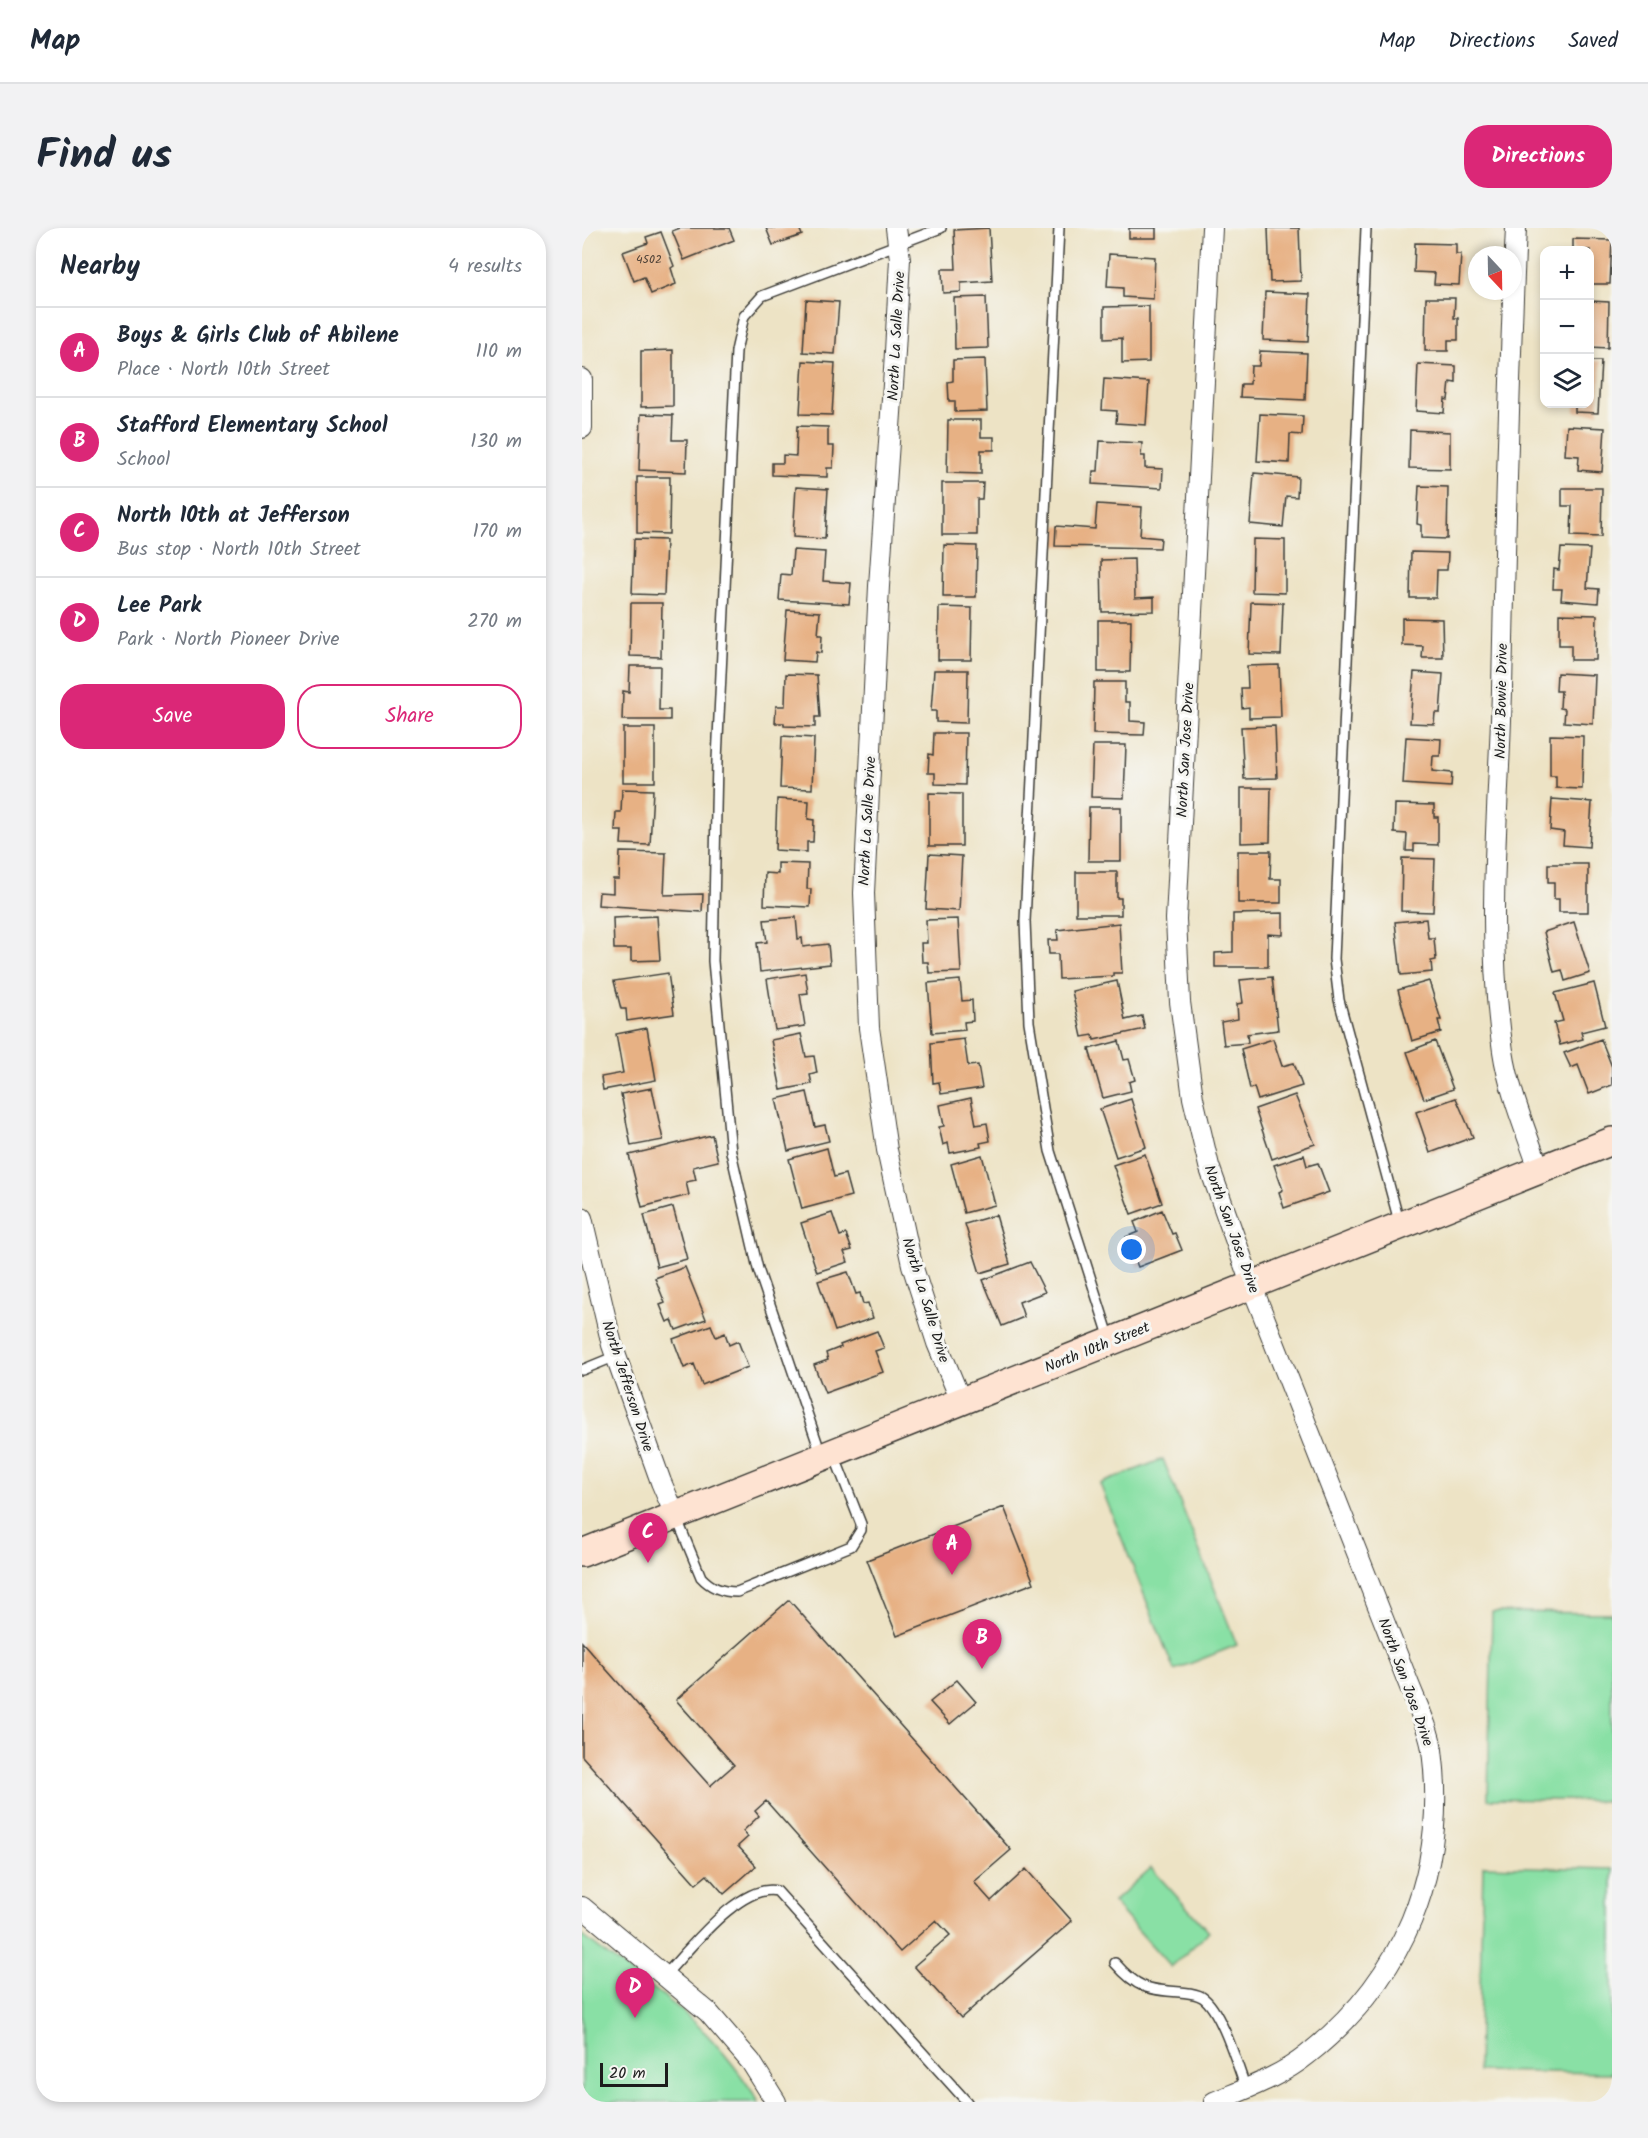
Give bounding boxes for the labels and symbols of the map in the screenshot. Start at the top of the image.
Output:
north arrow [1468,246,1522,300]
house number: 4502 [636,250,662,269]
street label: North La Salle Drive [882,271,912,401]
street label: North Bowie Drive [1489,643,1515,759]
street label: North San Jose Drive [1170,682,1202,818]
street label: North La Salle Drive [853,756,883,886]
street label: North San Jose Drive [1197,1162,1266,1297]
street label: North La Salle Drive [895,1235,956,1366]
your location [1117,1235,1146,1264]
street label: North 10th Street [1041,1316,1154,1380]
street label: North Jefferson Drive [594,1317,660,1455]
pin: C [628,1514,668,1563]
pin: A [932,1526,971,1575]
street label: North San Jose Drive [1371,1615,1440,1750]
pin: B [962,1620,1002,1669]
pin: D [616,1968,654,2018]
scale bar [600,2060,668,2088]

